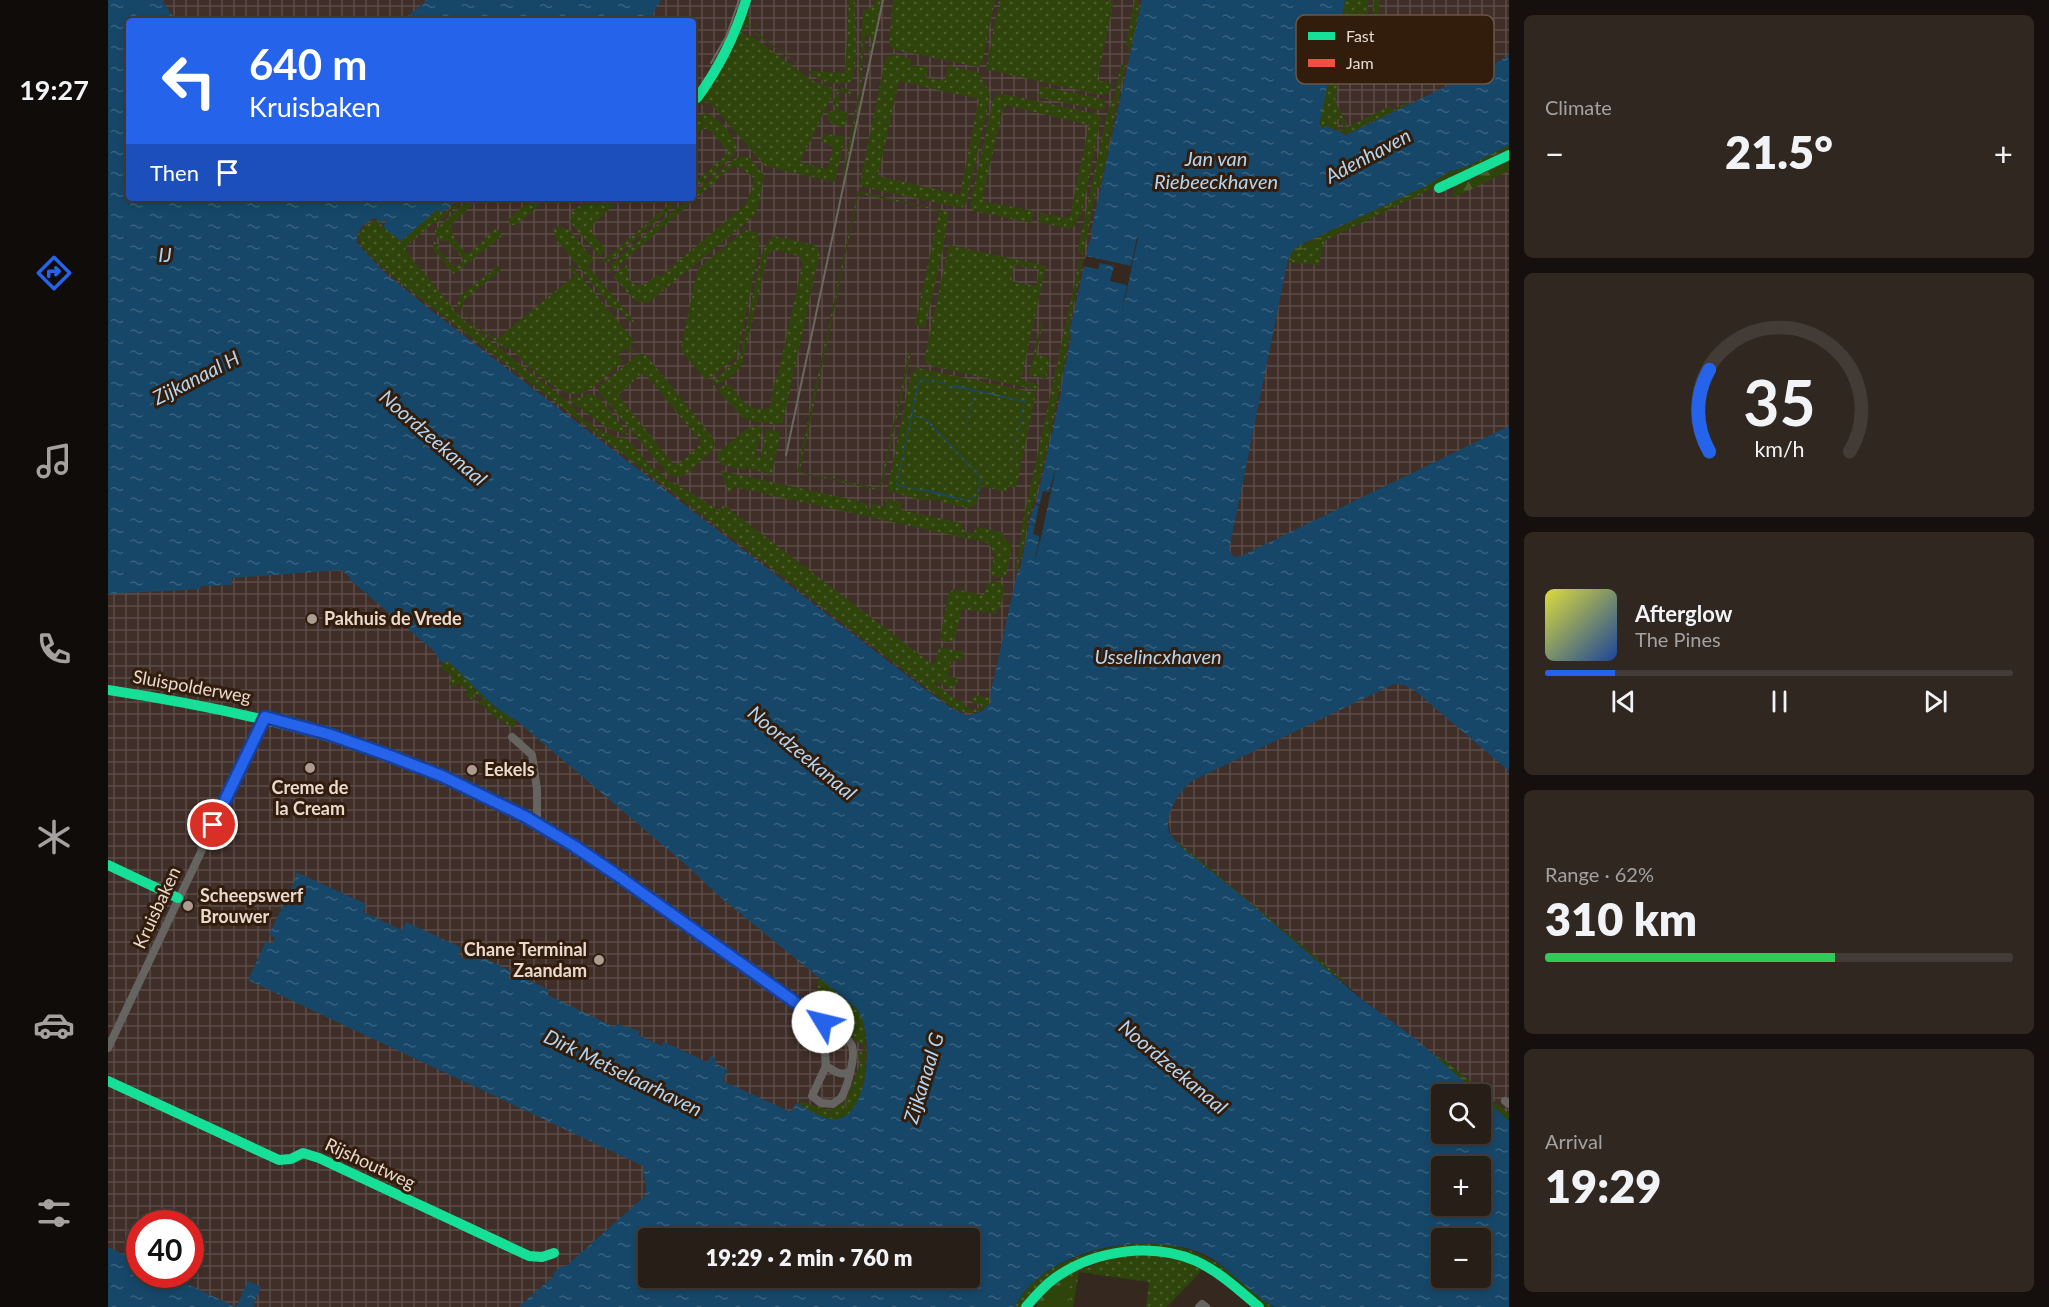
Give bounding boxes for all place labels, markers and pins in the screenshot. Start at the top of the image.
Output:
place label: Pakhuis de Vrede [324,607,462,629]
marker: Pakhuis de Vrede [305,612,319,626]
place label: Eekels [484,758,535,780]
marker: Creme de la Cream [303,761,317,775]
marker: Eekels [465,763,479,777]
place label: Creme de la Cream [272,776,349,819]
pin [187,799,238,850]
place label: Scheepswerf Brouwer [200,884,304,927]
marker: Scheepswerf Brouwer [181,899,195,913]
place label: Chane Terminal Zaandam [464,938,587,981]
marker: Chane Terminal Zaandam [592,953,606,967]

